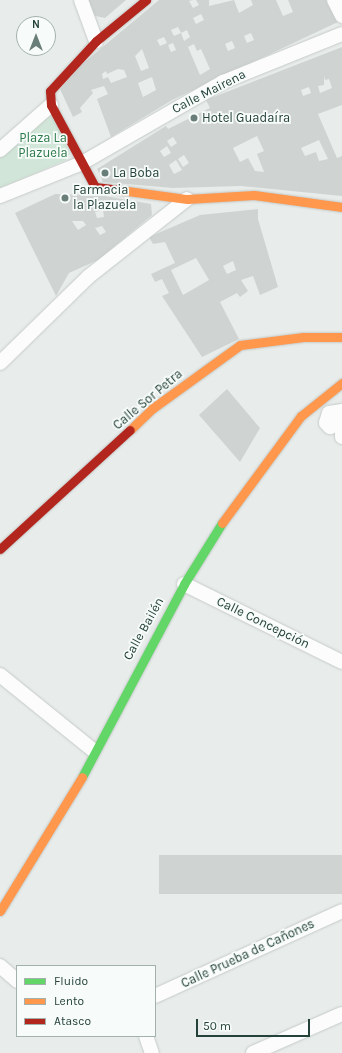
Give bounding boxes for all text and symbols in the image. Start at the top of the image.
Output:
north arrow [16,16,56,56]
text: N [32,18,40,31]
street label: Calle Mairena [170,67,248,117]
place label: Hotel Guadaíra [202,110,290,126]
marker: Hotel Guadaíra [189,113,199,123]
park label: Plaza La Plazuela [18,131,68,162]
place label: La Boba [113,165,159,181]
marker: La Boba [100,168,110,178]
place label: Farmacia la Plazuela [73,183,136,214]
marker: Farmacia la Plazuela [60,193,70,203]
street label: Calle Sor Petra [110,367,186,433]
street label: Calle Concepción [214,594,312,652]
street label: Calle Bailén [120,595,168,663]
street label: Calle Prueba de Cañones [179,916,317,992]
legend [16,965,156,1037]
text: Fluido [54,974,88,988]
text: Lento [54,994,84,1008]
scale bar [198,1011,312,1037]
text: Atasco [54,1014,91,1028]
text: 50 m [203,1019,231,1033]

